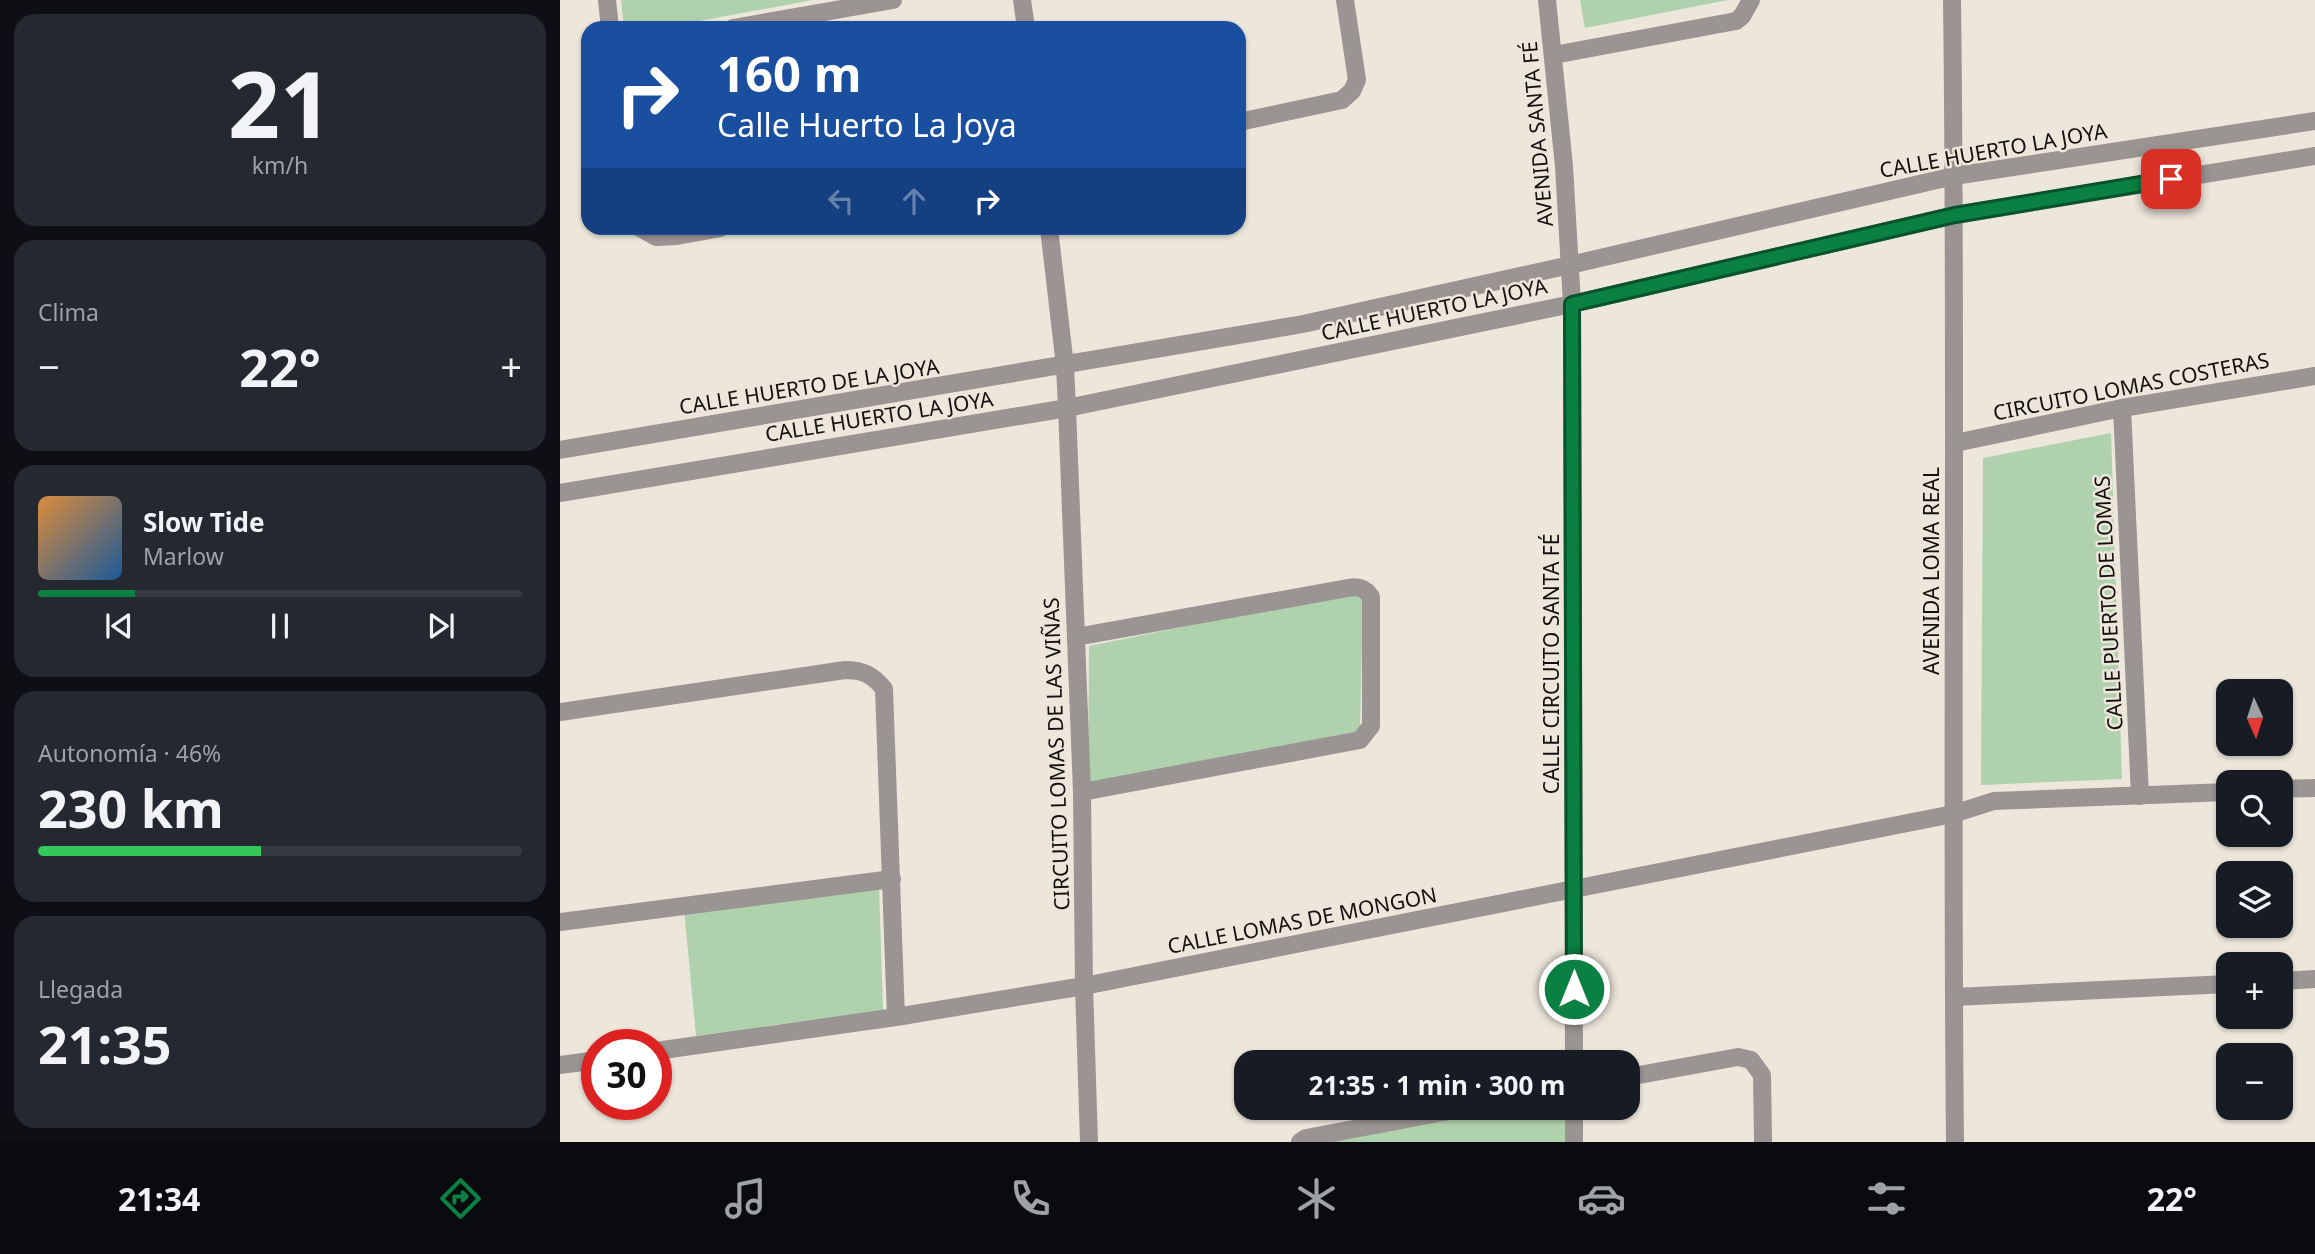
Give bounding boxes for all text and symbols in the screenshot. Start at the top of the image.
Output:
text: 160 m [717,40,862,106]
street label: AVENIDA SANTA FÉ [1515,40,1559,228]
text: 21 [228,41,332,165]
icon: right [602,49,693,140]
text: Calle Huerto La Joya [717,103,1017,146]
street label: CALLE HUERTO LA JOYA [1877,116,2109,184]
text: km/h [252,149,308,181]
pin [2141,149,2201,209]
icon: arrive [2152,160,2190,198]
icon: left [822,182,860,220]
icon: ahead [895,182,933,220]
icon: right [968,182,1006,220]
street label: CALLE HUERTO LA JOYA [1318,271,1550,347]
text: Clima [38,296,99,328]
text: 22° [239,331,321,402]
text: − [38,340,60,392]
text: + [500,340,522,392]
street label: CIRCUITO LOMAS COSTERAS [1990,345,2272,427]
street label: CALLE HUERTO DE LA JOYA [677,352,942,420]
street label: CALLE HUERTO LA JOYA [763,384,996,448]
street label: AVENIDA LOMA REAL [1917,467,1945,675]
street label: CALLE PUERTO DE LOMAS [2087,475,2129,731]
text: Slow Tide [143,504,265,540]
street label: CALLE CIRCUITO SANTA FÉ [1537,534,1565,794]
text: Marlow [143,540,224,572]
street label: CIRCUITO LOMAS DE LAS VIÑAS [1037,597,1075,911]
icon: previous [100,607,138,645]
icon: pause [261,607,299,645]
icon: next [422,607,460,645]
north arrow [2216,679,2292,756]
map controls [2216,679,2293,1120]
text: Autonomía · 46% [38,737,221,769]
button: search [2216,770,2293,847]
text: 230 km [38,772,224,843]
button: layers [2216,861,2293,938]
street label: CALLE LOMAS DE MONGON [1165,880,1439,960]
position arrow [1537,952,1611,1026]
button: + [2216,952,2293,1029]
text: Llegada [38,973,123,1005]
text: 21:35 [38,1008,172,1079]
speed limit sign: 30 [581,1029,672,1120]
button: − [2216,1043,2293,1120]
text: 21:35 · 1 min · 300 m [1309,1067,1565,1103]
icon: directions [436,1174,485,1223]
icon: music [721,1174,770,1223]
icon: phone [1006,1174,1055,1223]
icon: climate [1292,1174,1341,1223]
icon: car [1577,1174,1626,1223]
icon: filters [1862,1174,1911,1223]
text: 21:34 [118,1177,200,1220]
text: 22° [2147,1177,2197,1220]

